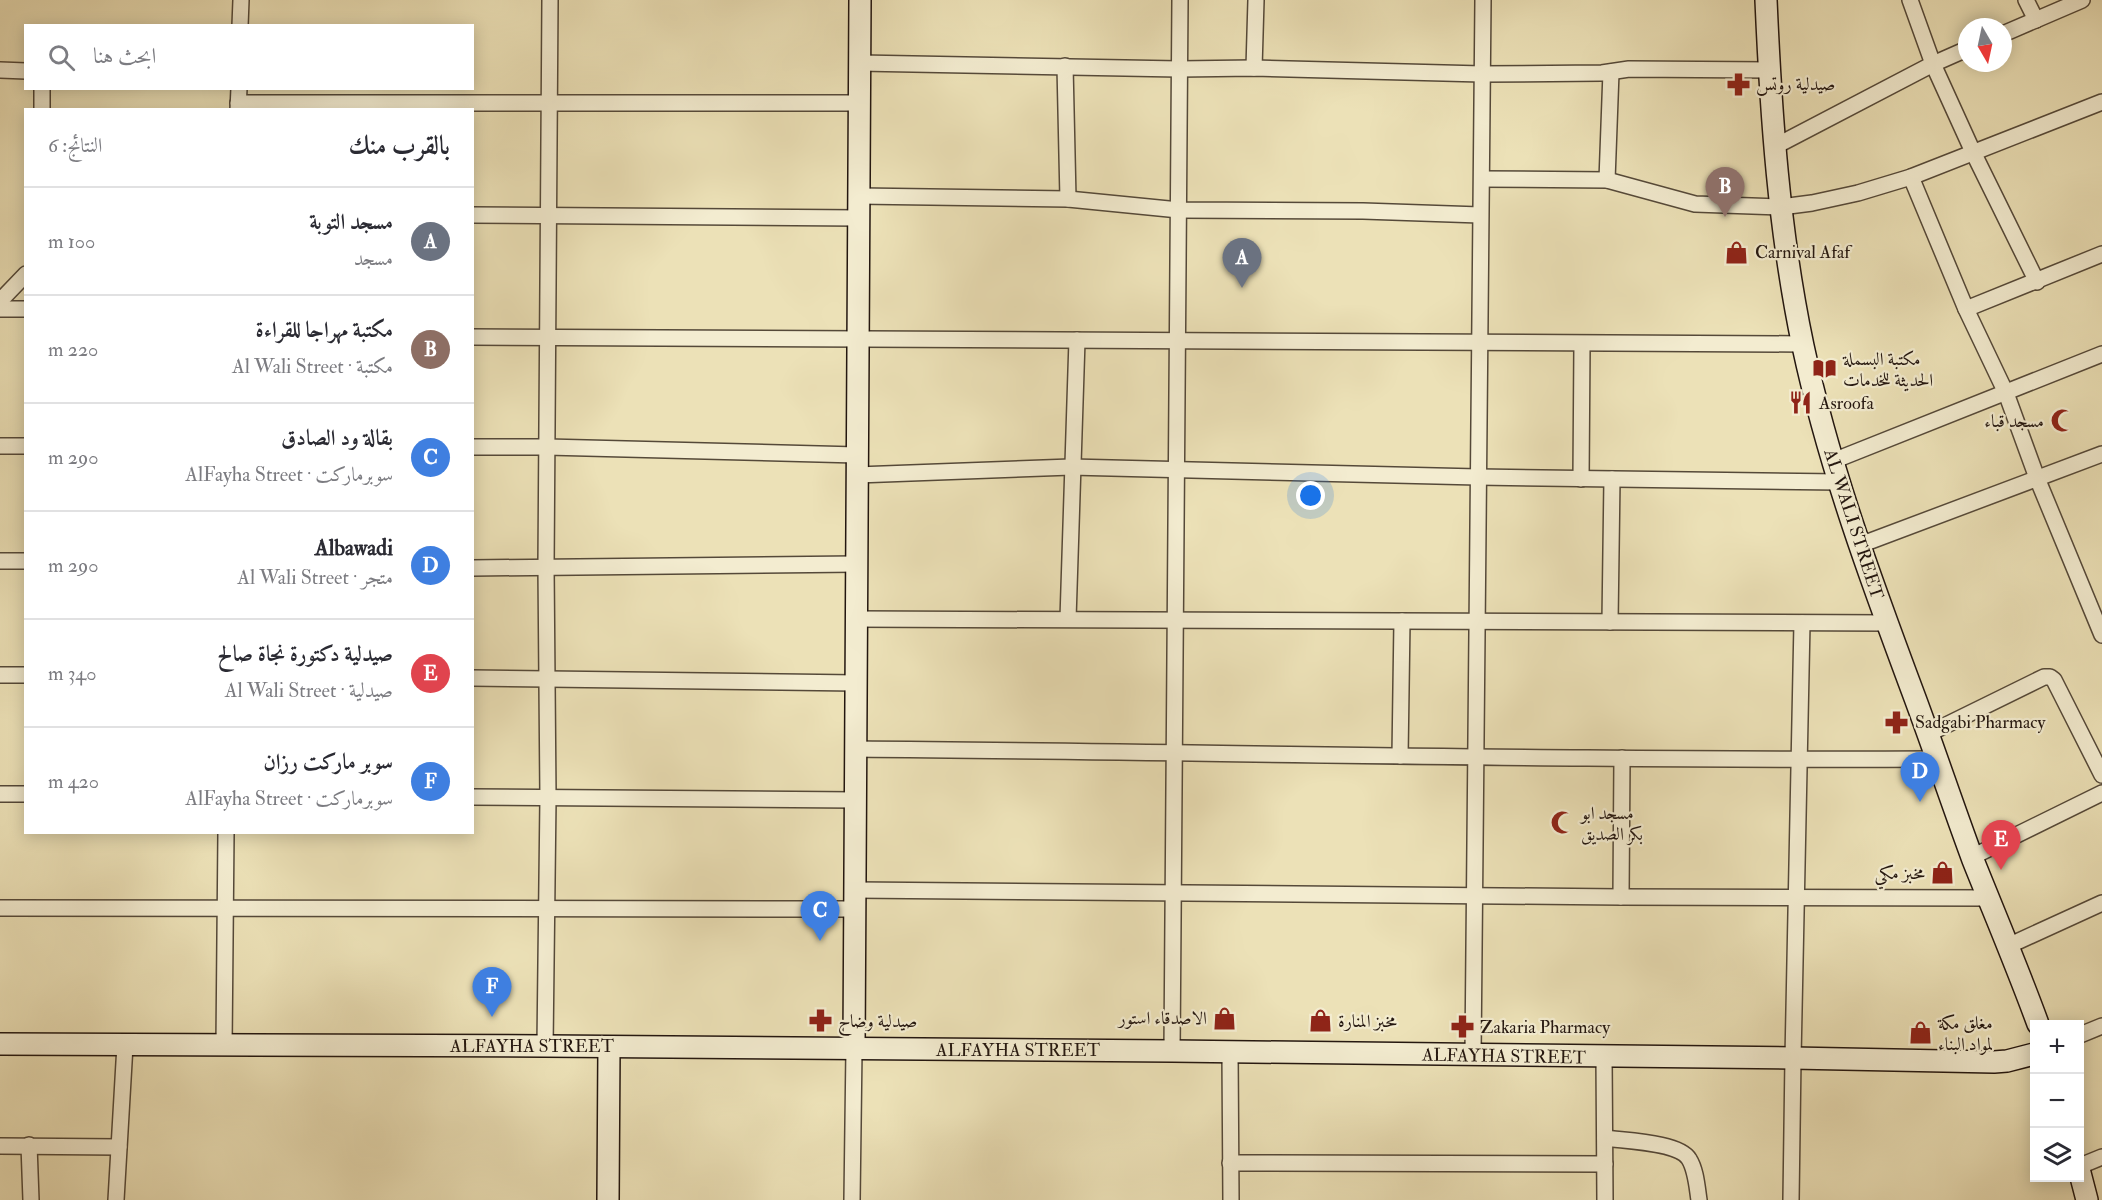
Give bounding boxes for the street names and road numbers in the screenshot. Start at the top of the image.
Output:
street label: AL WALI STREET [1818,445,1889,603]
street label: ALFAYHA STREET [449,1035,615,1058]
street label: ALFAYHA STREET [935,1039,1101,1062]
street label: ALFAYHA STREET [1421,1044,1587,1069]

